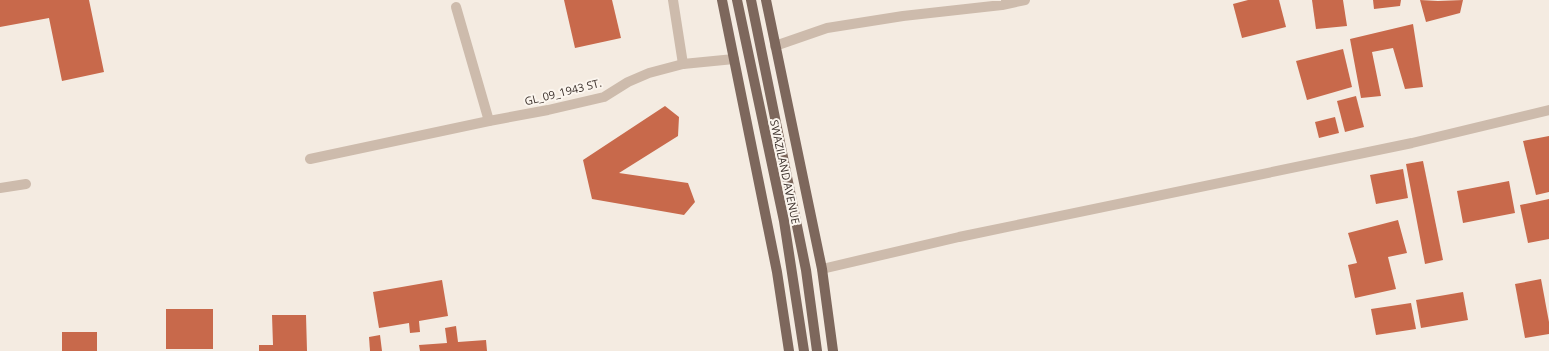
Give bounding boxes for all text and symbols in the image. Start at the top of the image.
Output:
street label: GL_09_1943 ST. [523,75,603,108]
street label: SWAZILAND AVENUE [767,118,804,225]

